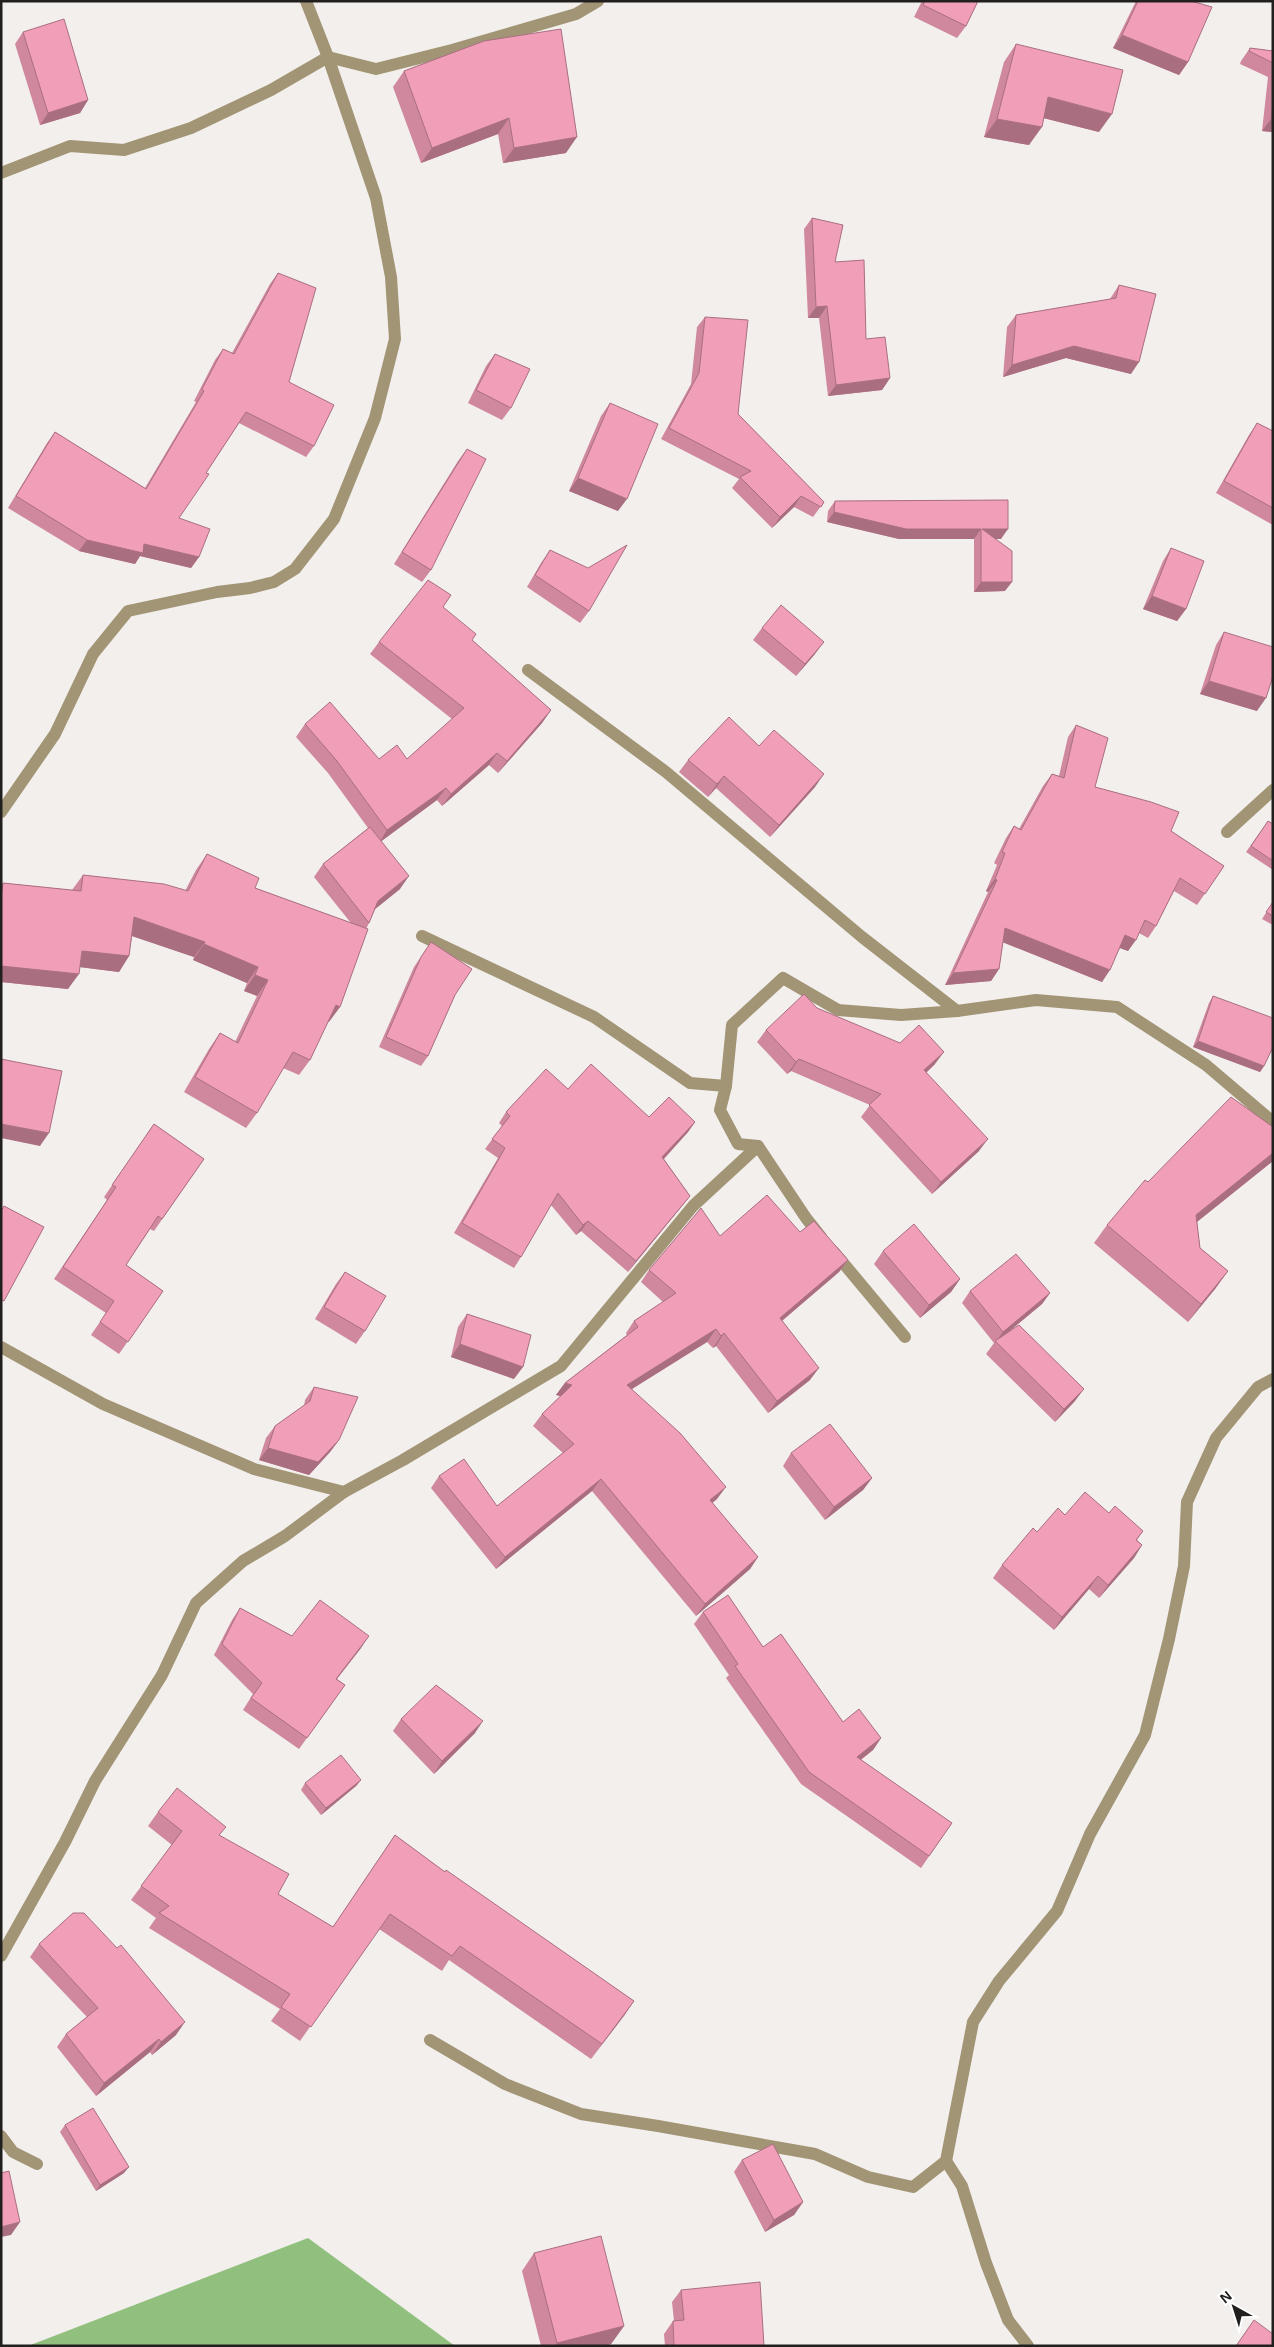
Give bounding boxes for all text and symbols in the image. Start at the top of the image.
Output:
north arrow [1209,2282,1259,2332]
text: N [1217,2287,1235,2306]

